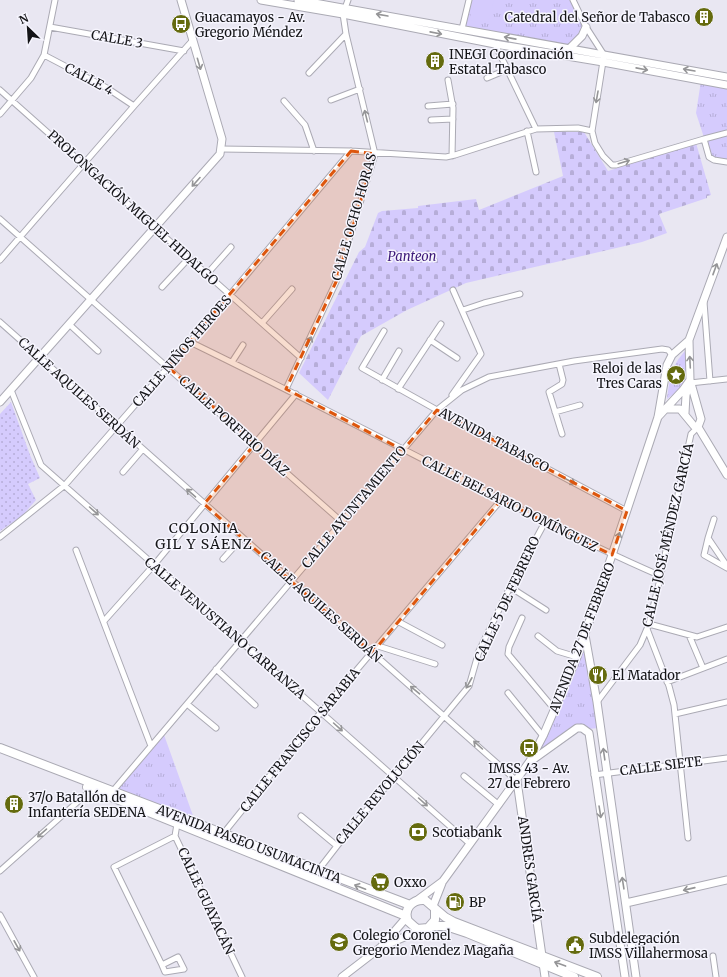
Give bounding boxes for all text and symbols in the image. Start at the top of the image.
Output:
building icon: Catedral del Señor de Tabasco [693,6,715,28]
north arrow [8,8,48,48]
place label: Guacamayos - Av. Gregorio Méndez [195,9,305,41]
place label: Catedral del Señor de Tabasco [505,9,690,26]
text: N [17,11,31,27]
one-way arrow [376,11,389,19]
bus stop icon: Guacamayos - Av. Gregorio Méndez [170,13,192,35]
street label: CALLE 3 [90,26,144,52]
one-way arrow [429,29,442,37]
one-way arrow [504,34,517,42]
place label: INEGI Coordinación Estatal Tabasco [449,46,574,78]
building icon: INEGI Coordinación Estatal Tabasco [424,50,446,72]
one-way arrow [196,58,203,71]
street label: CALLE 4 [62,59,116,99]
one-way arrow [635,66,648,74]
one-way arrow [682,66,695,74]
one-way arrow [593,90,601,103]
one-way arrow [362,110,370,123]
street label: PROLONGACIÓN MIGUEL HIDALGO [44,126,223,289]
street label: CALLE OCHO HORAS [328,151,380,283]
one-way arrow [617,158,630,165]
one-way arrow [192,177,201,187]
park label: Panteon [388,248,437,265]
one-way arrow [712,263,720,275]
street label: CALLE NIÑOS HEROES [129,291,235,410]
street label: CALLE AQUILES SERDÁN [14,333,144,452]
one-way arrow [306,336,313,348]
one-way arrow [687,356,694,369]
place label: Reloj de las Tres Caras [592,360,662,392]
place icon: Reloj de las Tres Caras [665,364,687,386]
street label: CALLE PORFIRIO DÍAZ [175,371,293,480]
street label: AVENIDA TABASCO [435,403,552,476]
street label: CALLE JOSÉ MÉNDEZ GARCÍA [638,440,698,629]
street label: CALLE AYUNTAMIENTO [298,442,410,572]
street label: CALLE BELSARIO DOMÍNGUEZ [419,451,601,556]
one-way arrow [564,477,576,485]
one-way arrow [186,488,196,498]
one-way arrow [89,507,99,516]
district label: COLONIA GIL Y SÁENZ [155,519,253,553]
one-way arrow [615,532,623,544]
street label: CALLE 5 DE FEBRERO [470,533,544,665]
street label: CALLE AQUILES SERDÁN [256,547,386,666]
street label: CALLE VENUSTIANO CARRANZA [141,553,310,703]
street label: AVENIDA 27 DE FEBRERO [545,560,619,717]
street label: CALLE FRANCISCO SARABIA [236,664,364,816]
restaurant icon: El Matador [587,664,609,686]
place label: El Matador [612,667,681,684]
one-way arrow [464,677,472,689]
one-way arrow [410,686,420,695]
one-way arrow [333,723,344,732]
street label: CALLE REVOLUCIÓN [331,737,428,848]
bus stop icon: IMSS 43 - Av. 27 de Febrero [518,737,540,759]
one-way arrow [473,741,483,750]
one-way arrow [600,748,608,761]
street label: CALLE SIETE [619,752,704,779]
place label: IMSS 43 - Av. 27 de Febrero [488,760,571,792]
place label: 37/o Batallón de Infantería SEDENA [28,789,147,821]
building icon: 37/o Batallón de Infantería SEDENA [3,793,25,815]
one-way arrow [418,798,428,807]
street label: AVENIDA PASEO USUMACINTA [153,800,345,887]
one-way arrow [596,805,604,818]
street label: ANDRES GARCÍA [514,814,547,924]
bank icon: Scotiabank [407,821,429,843]
place label: Scotiabank [432,824,503,841]
one-way arrow [36,829,47,838]
street label: CALLE GUAYACÁN [174,844,239,957]
supermarket icon: Oxxo [369,871,391,893]
place label: Oxxo [394,874,427,891]
one-way arrow [619,877,627,890]
one-way arrow [354,883,366,891]
one-way arrow [683,885,696,893]
fuel station icon: BP [444,891,466,913]
place label: BP [469,894,486,911]
place label: Colegio Coronel Gregorio Mendez Magaña [353,927,514,959]
place label: Subdelegación IMSS Villahermosa [589,930,708,962]
school or university icon: Colegio Coronel Gregorio Mendez Magaña [328,931,350,953]
public building icon: Subdelegación IMSS Villahermosa [564,934,586,956]
one-way arrow [14,940,21,952]
one-way arrow [555,959,567,967]

